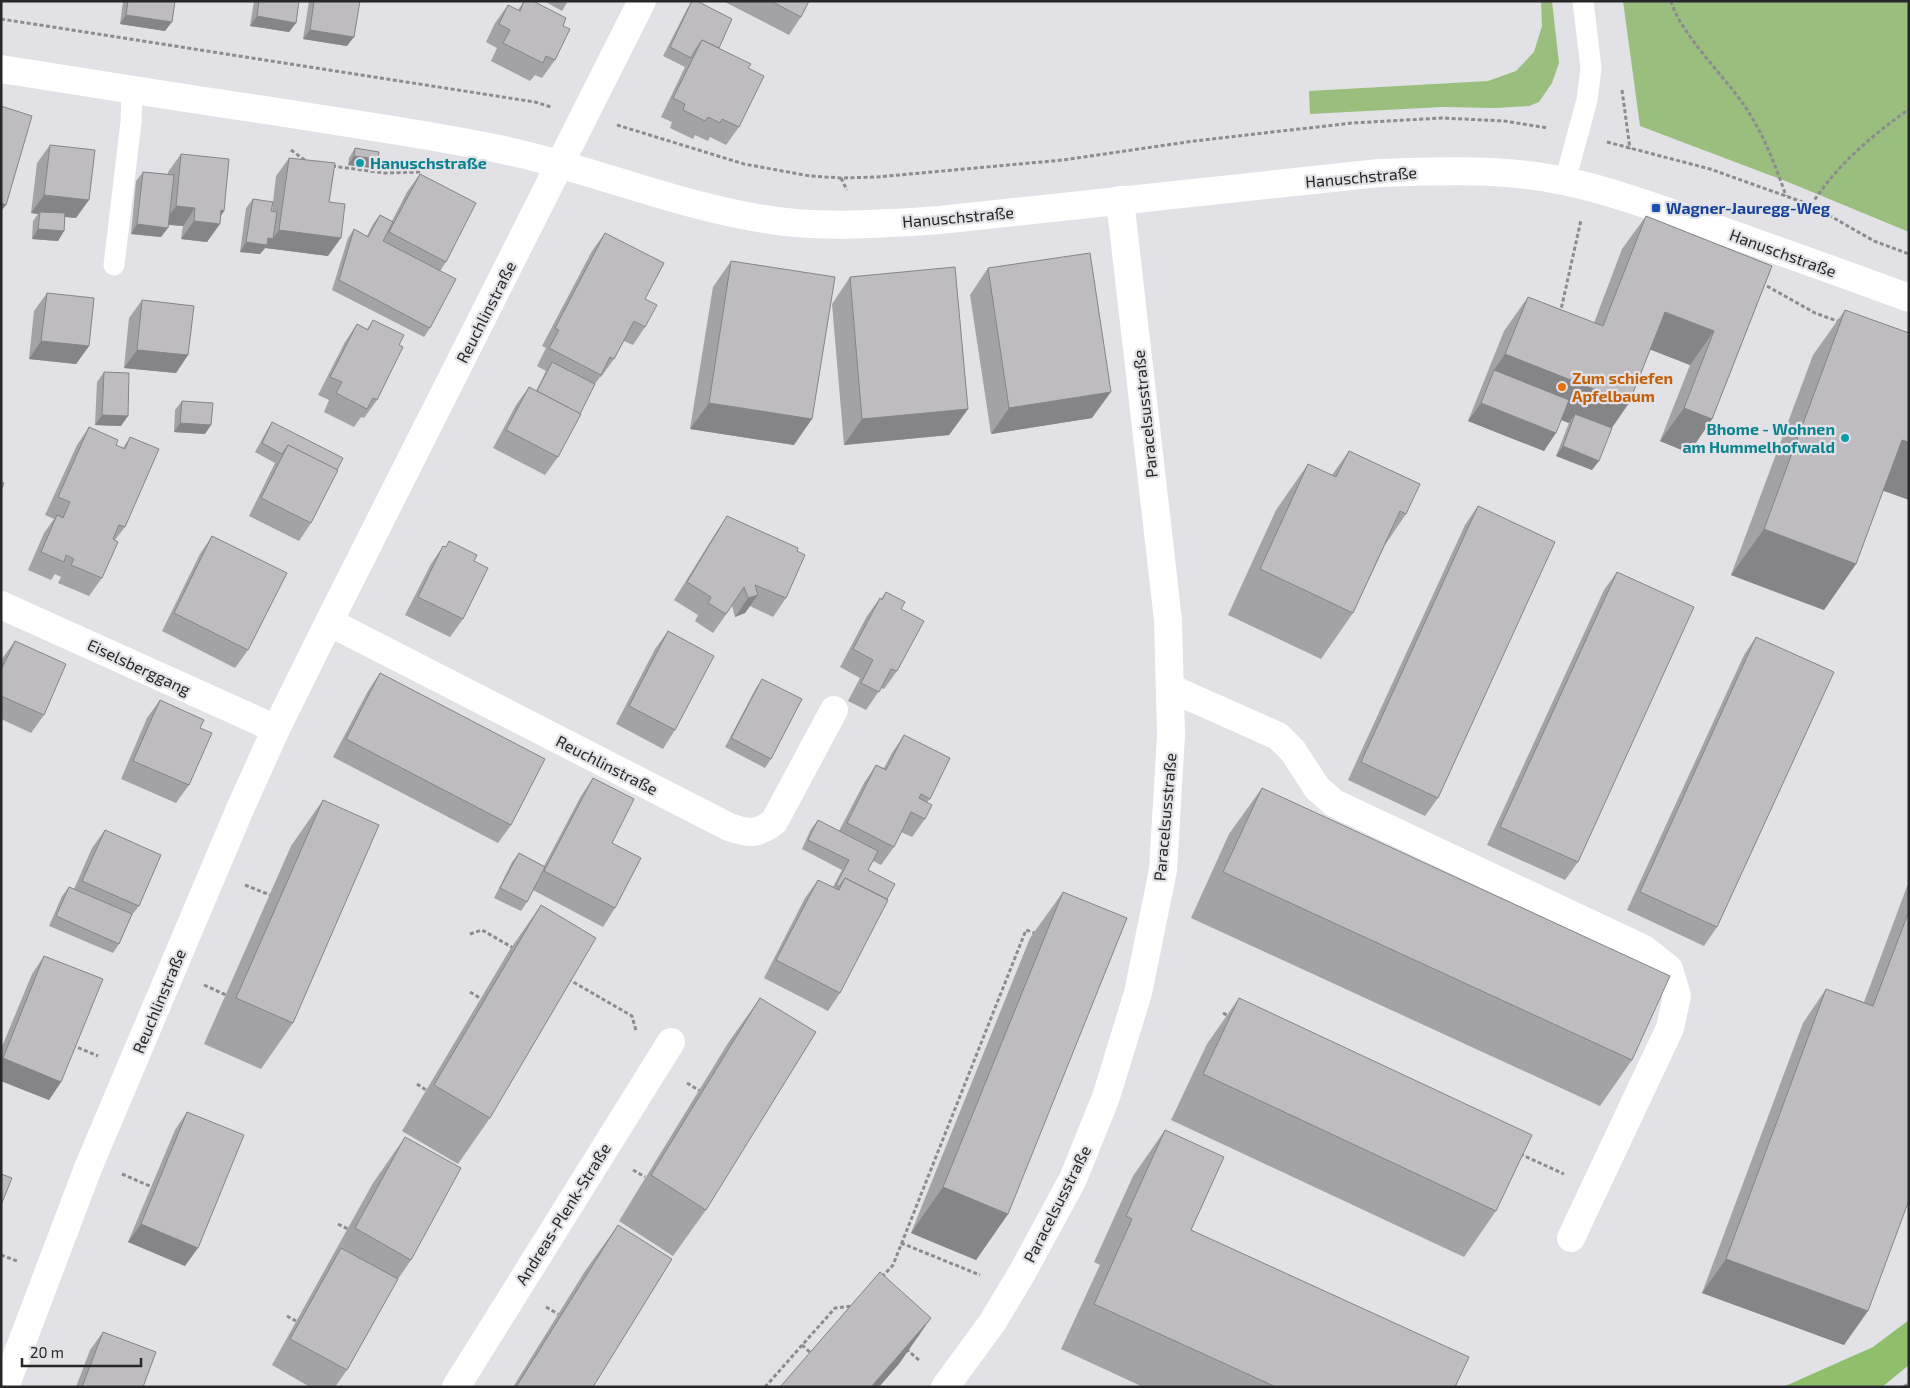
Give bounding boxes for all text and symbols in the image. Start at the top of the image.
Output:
place label: Hanuschstraße [370,153,487,172]
marker: Hanuschstraße [354,157,366,169]
street label: Hanuschstraße [1304,162,1418,191]
place label: Wagner-Jauregg-Weg [1666,198,1831,217]
street label: Hanuschstraße [901,202,1015,231]
marker: Wagner-Jauregg-Weg [1650,202,1662,214]
street label: Hanuschstraße [1727,224,1839,281]
street label: Reuchlinstraße [452,258,519,366]
street label: Paracelsusstraße [1128,349,1161,479]
place label: Zum schiefen Apfelbaum [1572,368,1673,405]
marker: Zum schiefen Apfelbaum [1556,381,1568,393]
place label: Bhome - Wohnen am Hummelhofwald [1682,419,1835,456]
marker: Bhome - Wohnen am Hummelhofwald [1839,432,1851,444]
street label: Eiselsberggang [85,634,194,699]
street label: Reuchlinstraße [553,731,661,798]
street label: Paracelsusstraße [1149,752,1180,882]
street label: Reuchlinstraße [128,946,189,1056]
street label: Andreas-Plenk-Straße [511,1139,614,1288]
street label: Paracelsusstraße [1019,1142,1094,1265]
scale bar [22,1336,141,1368]
text: 20 m [30,1343,64,1361]

